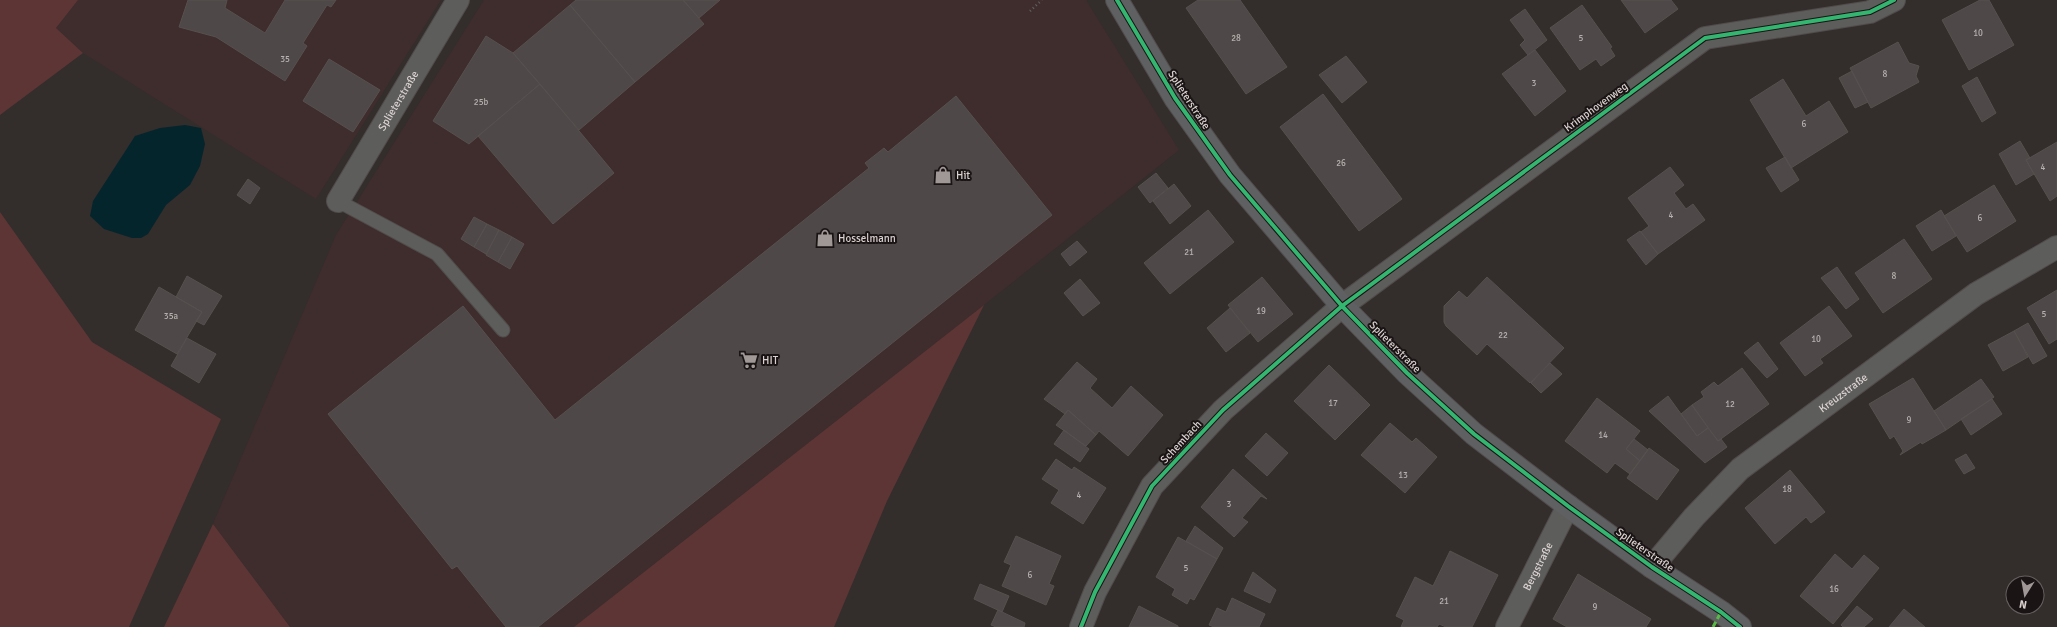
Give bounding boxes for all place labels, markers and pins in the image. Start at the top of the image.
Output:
shop icon: Hit [933,165,953,185]
place label: Hit [956,169,970,182]
shop icon: Hosselmann [815,228,835,248]
place label: Hosselmann [838,232,896,245]
supermarket icon: HIT [739,350,759,370]
place label: HIT [762,354,779,367]

